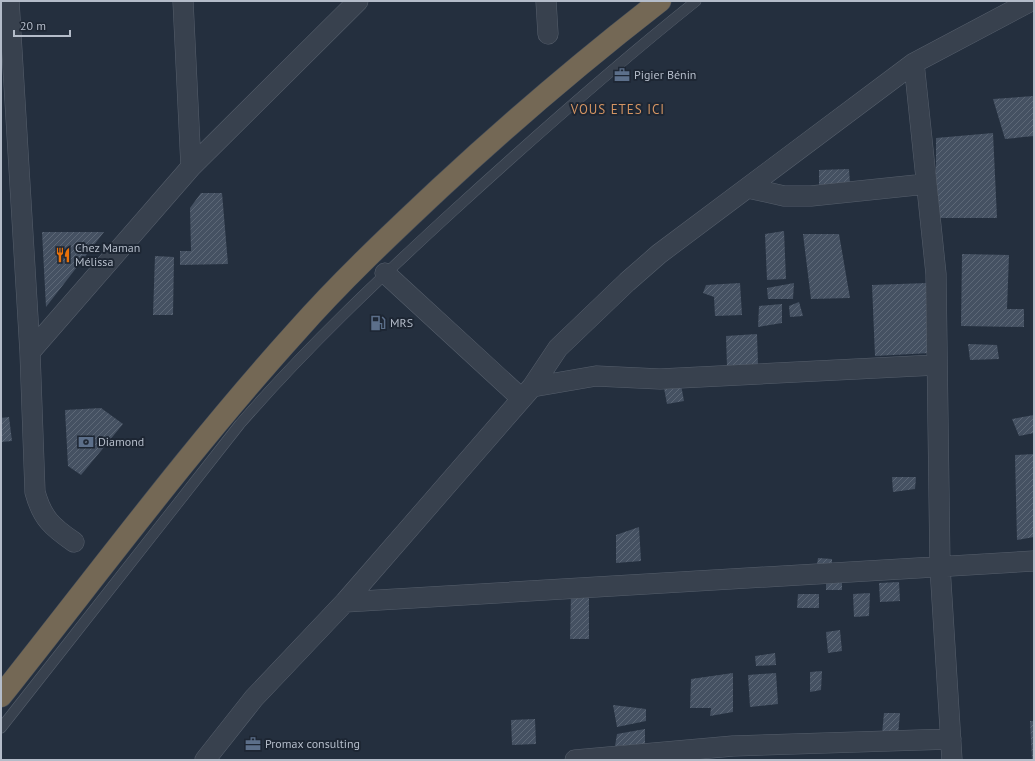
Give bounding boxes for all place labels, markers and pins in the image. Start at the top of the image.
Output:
office icon: Pigier Bénin [613,66,631,84]
place label: Pigier Bénin [634,67,696,82]
place label: Chez Maman Mélissa [75,240,140,269]
restaurant icon: Chez Maman Mélissa [54,246,72,264]
fuel station icon: MRS [369,314,387,332]
place label: MRS [390,315,413,330]
bank icon: Diamond [77,433,95,451]
place label: Diamond [98,434,144,449]
office icon: Promax consulting [244,735,262,753]
place label: Promax consulting [265,736,360,751]

